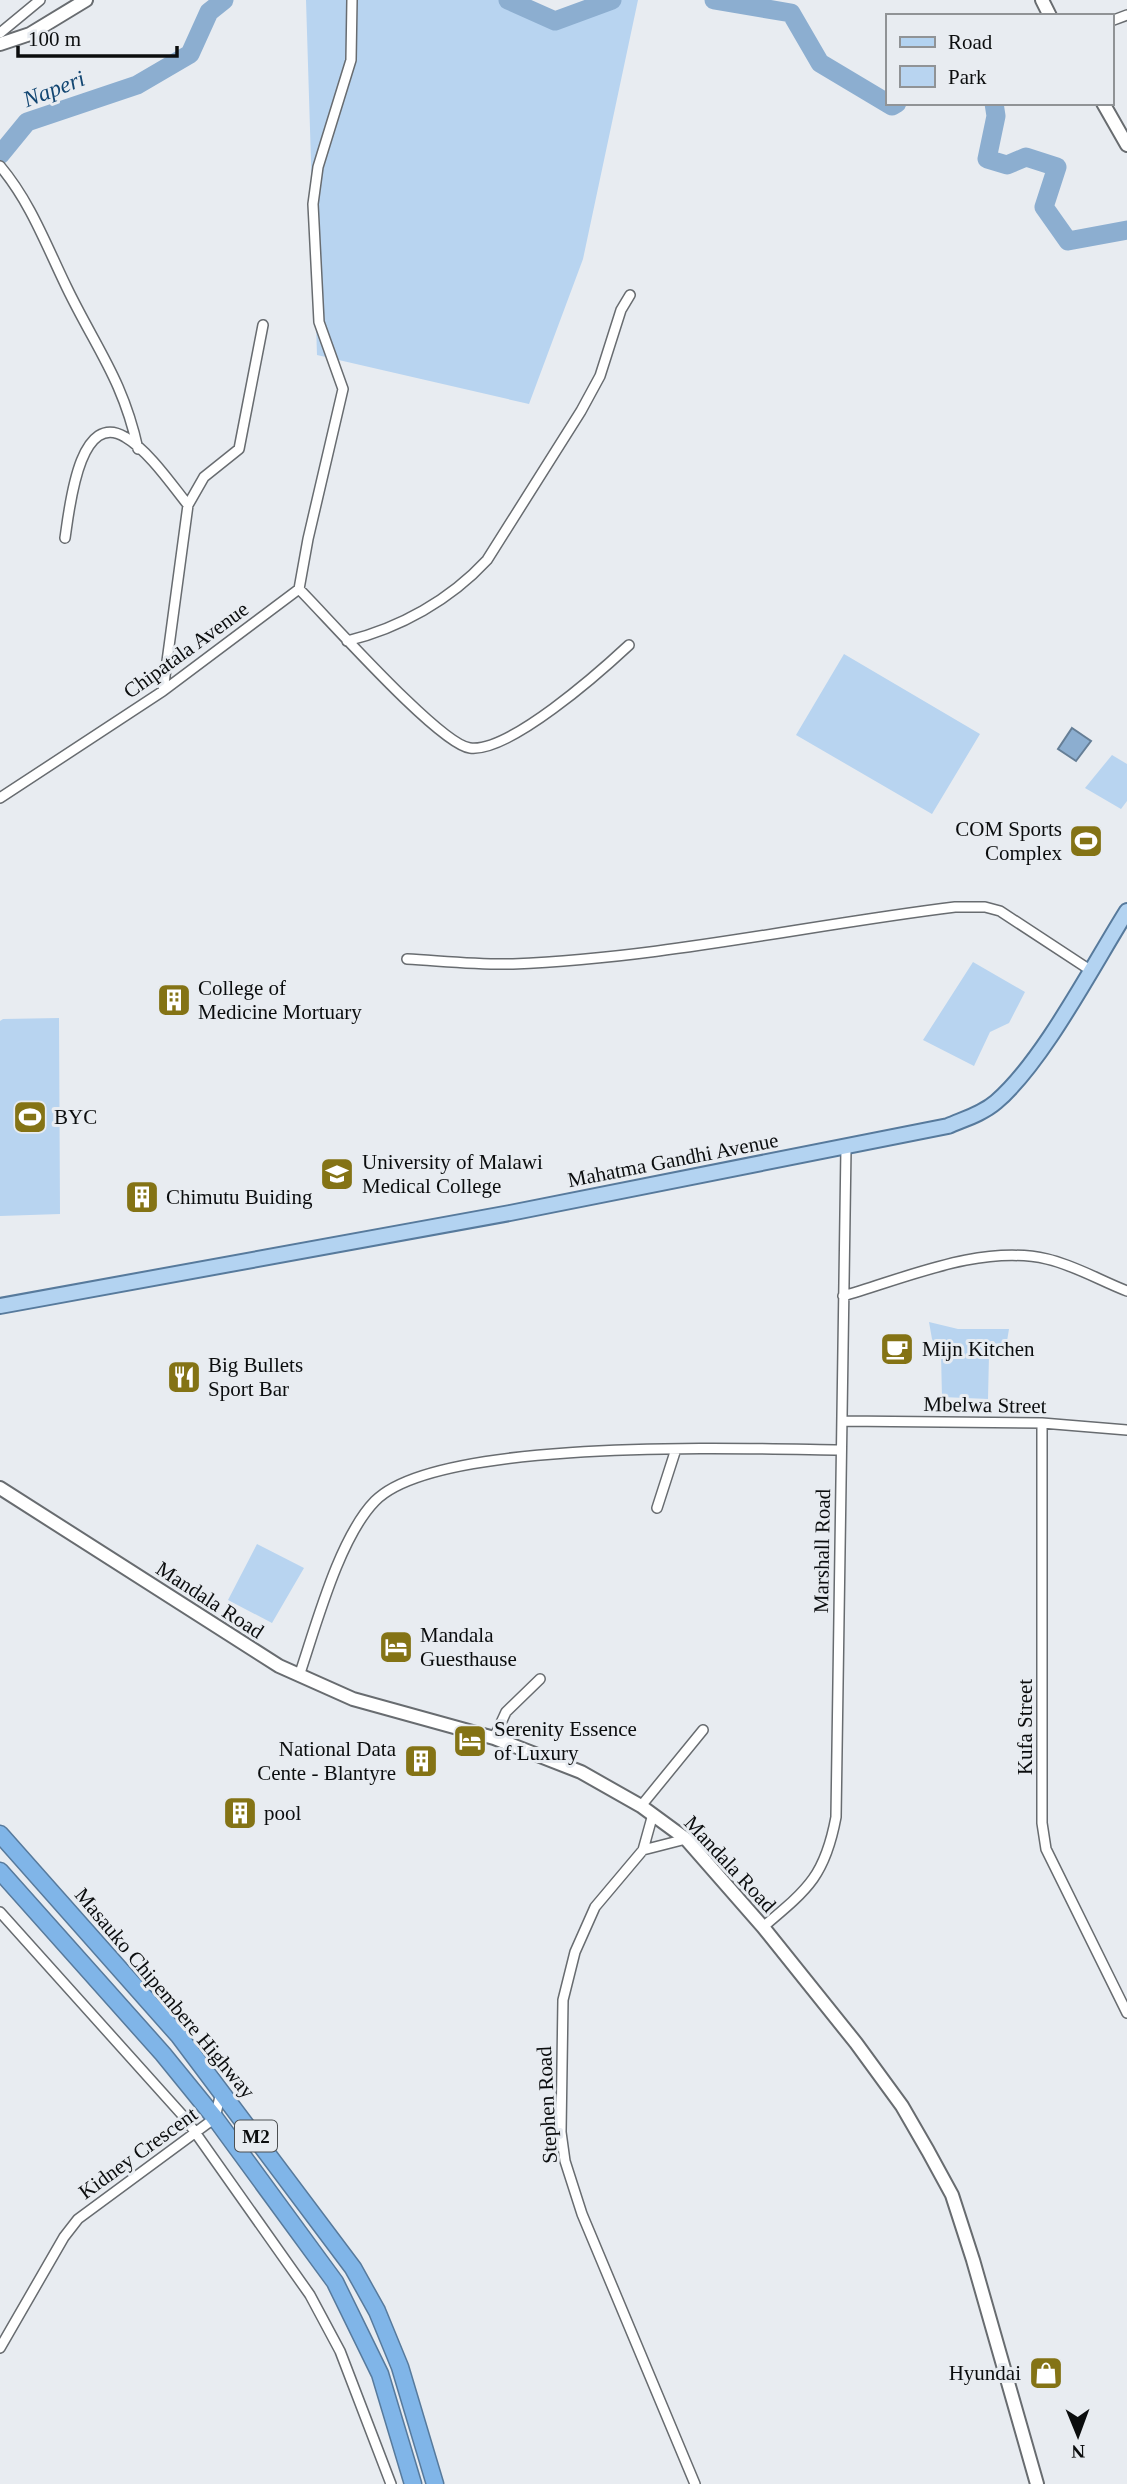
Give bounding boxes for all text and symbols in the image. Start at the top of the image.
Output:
scale bar [18,14,177,58]
legend [886,14,1113,105]
text: 100 m [28,27,81,51]
text: Road [948,30,993,54]
text: Park [948,65,987,89]
water label: Naperi [19,66,88,112]
street label: Chipatala Avenue [119,597,253,703]
place label: COM Sports Complex [955,817,1062,865]
sports icon: COM Sports Complex [1067,822,1105,860]
place label: College of Medicine Mortuary [198,976,362,1024]
building icon: College of Medicine Mortuary [155,981,193,1019]
sports icon: BYC [11,1098,49,1136]
place label: BYC [54,1105,97,1129]
street label: Mahatma Gandhi Avenue [566,1128,780,1192]
place label: University of Malawi Medical College [362,1150,543,1198]
school or university icon: University of Malawi Medical College [318,1155,356,1193]
building icon: Chimutu Buiding [123,1178,161,1216]
place label: Chimutu Buiding [166,1185,313,1209]
cafe icon: Mijn Kitchen [878,1330,916,1368]
place label: Mijn Kitchen [922,1337,1035,1361]
place label: Big Bullets Sport Bar [208,1353,303,1401]
restaurant icon: Big Bullets Sport Bar [165,1358,203,1396]
street label: Mbelwa Street [923,1392,1047,1418]
street label: Marshall Road [809,1488,835,1613]
street label: Mandala Road [152,1556,269,1644]
place label: Mandala Guesthause [420,1623,517,1671]
hotel icon: Mandala Guesthause [377,1628,415,1666]
street label: Kufa Street [1013,1679,1037,1775]
place label: Serenity Essence of Luxury [494,1717,637,1765]
hotel icon: Serenity Essence of Luxury [451,1722,489,1760]
place label: National Data Cente - Blantyre [257,1737,397,1785]
building icon: National Data Cente - Blantyre [402,1742,440,1780]
building icon: pool [221,1794,259,1832]
place label: pool [264,1801,302,1825]
street label: Mandala Road [679,1811,781,1918]
street label: Masauko Chipembere Highway [70,1883,260,2103]
street label: Stephen Road [532,2045,562,2164]
street label: Kidney Crescent [74,2102,202,2204]
road number: M2 [235,2120,277,2152]
shop icon: Hyundai [1027,2354,1065,2392]
place label: Hyundai [949,2361,1021,2385]
north arrow [1043,2400,1113,2470]
text: N [1071,2441,1085,2462]

